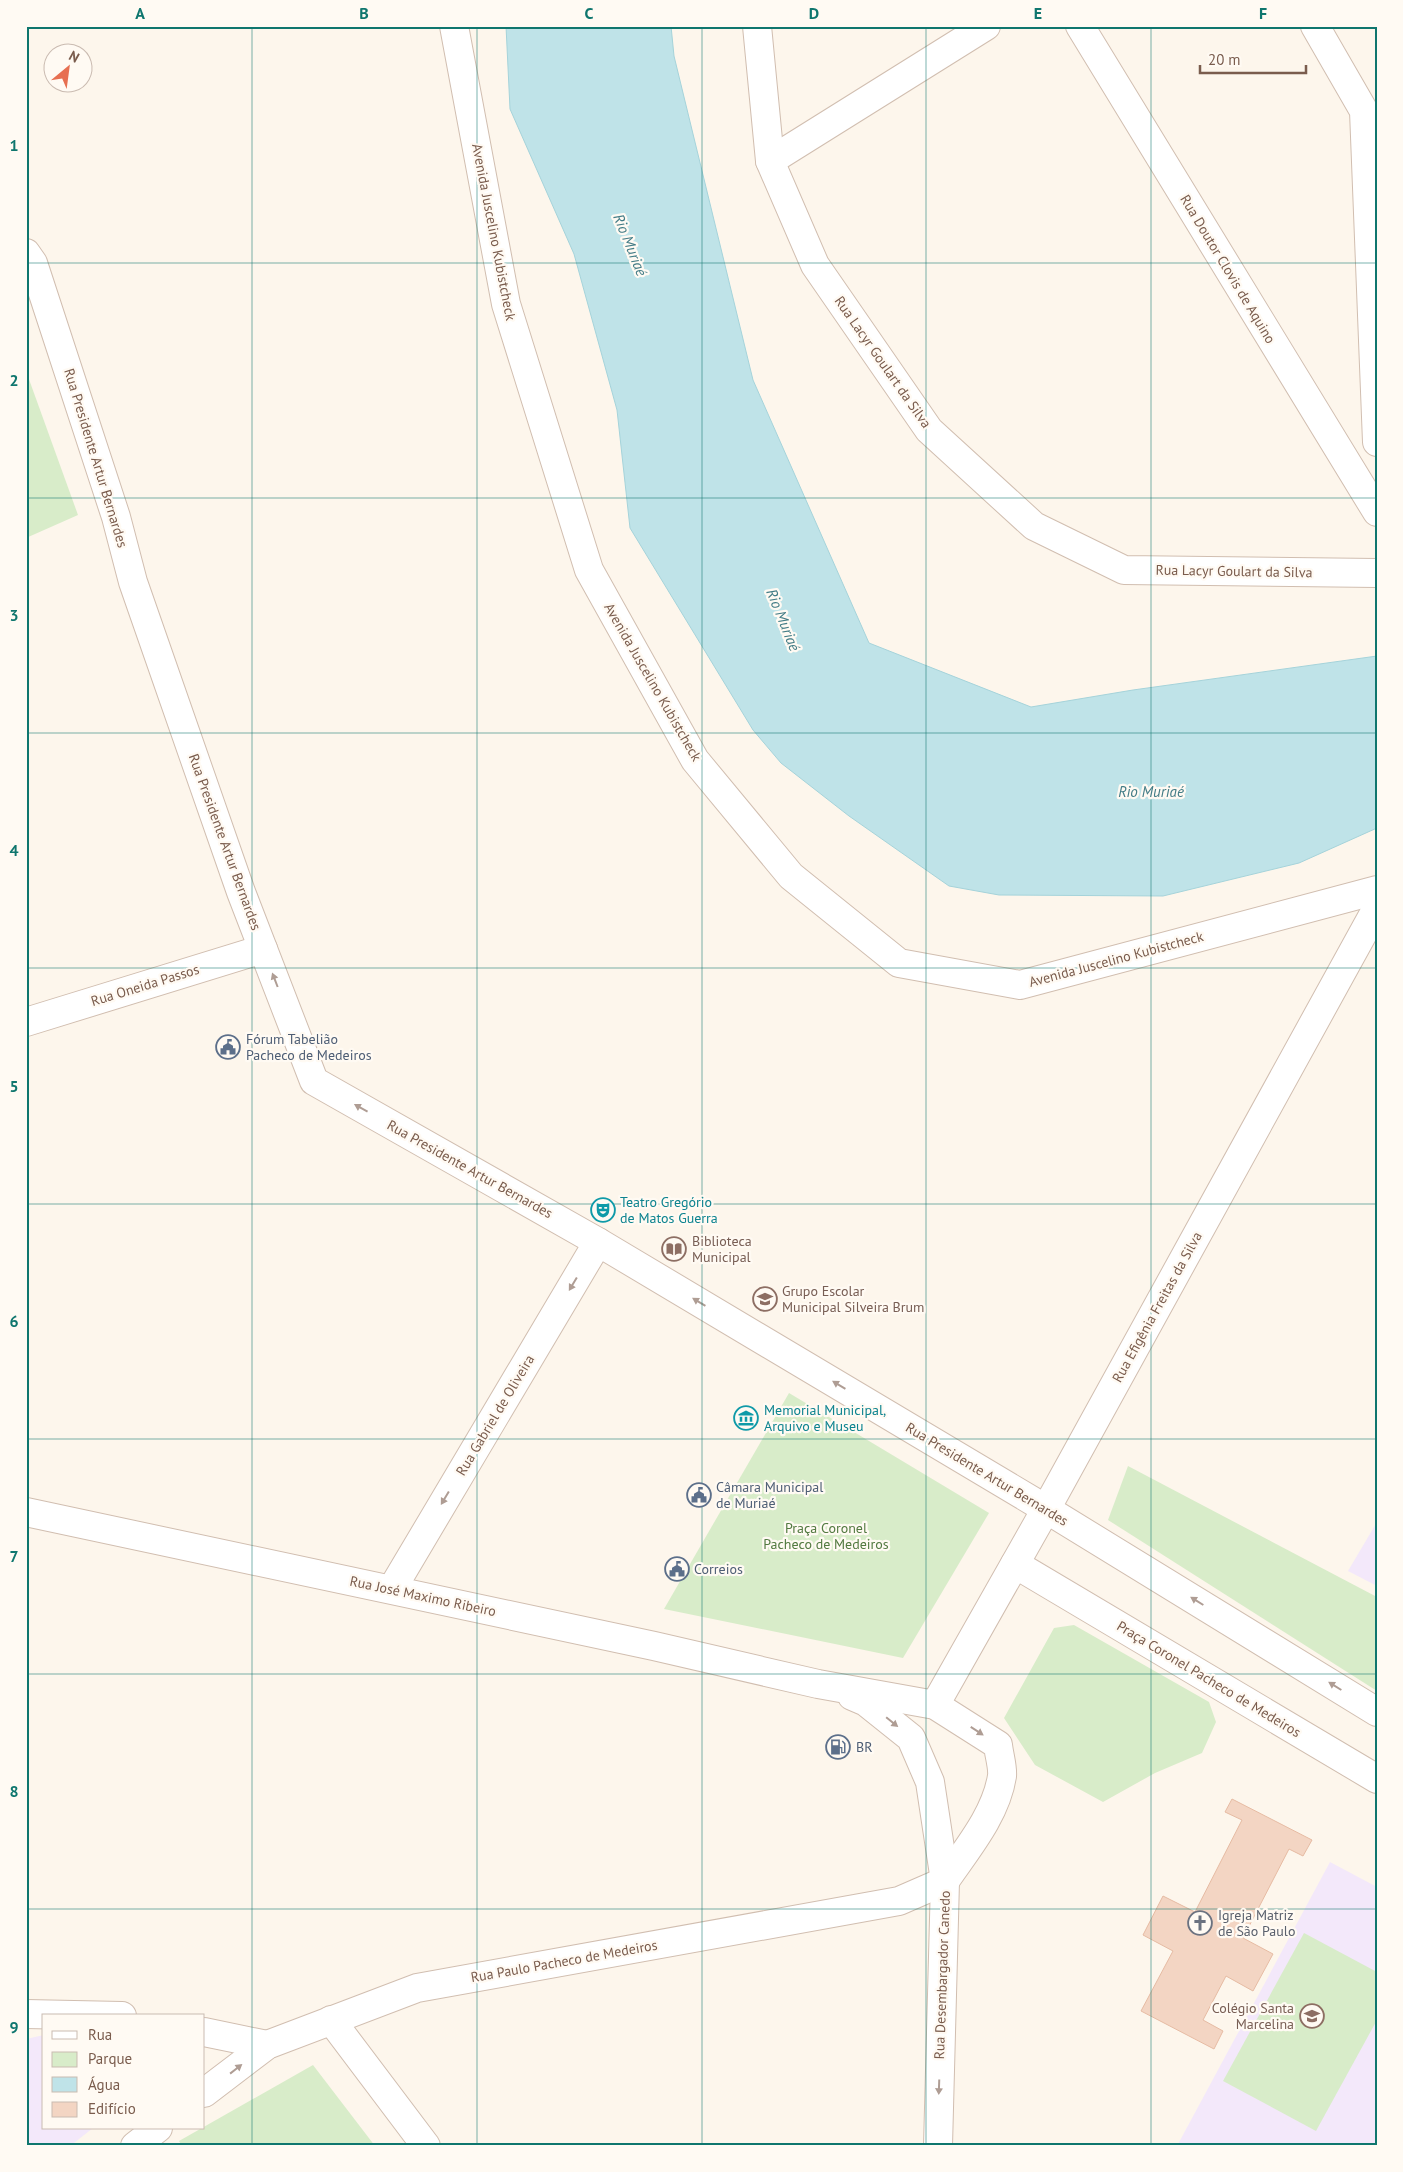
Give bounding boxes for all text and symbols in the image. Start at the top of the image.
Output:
text: A [135,3,145,23]
text: B [359,3,369,23]
text: C [585,3,594,23]
text: D [809,3,819,23]
text: E [1034,3,1042,23]
text: F [1259,3,1267,23]
north arrow [42,42,92,92]
scale bar [1200,42,1307,74]
text: N [66,47,83,67]
text: 20 m [1208,50,1241,69]
text: 1 [9,135,19,155]
street label: Avenida Juscelino Kubistcheck [468,142,520,322]
street label: Rua Doutor Clovis de Aquino [1176,191,1280,347]
water label: Rio Muriaé [609,211,652,279]
street label: Rua Lacyr Goulart da Silva [831,293,935,432]
street label: Rua Presidente Artur Bernardes [60,366,132,550]
text: 2 [9,370,19,390]
street label: Rua Lacyr Goulart da Silva [1155,561,1313,581]
water label: Rio Muriaé [762,586,805,654]
street label: Avenida Juscelino Kubistcheck [600,600,706,765]
text: 3 [9,605,19,625]
street label: Rua Presidente Artur Bernardes [185,751,265,933]
water label: Rio Muriaé [1118,782,1184,801]
text: 4 [9,840,19,860]
street label: Avenida Juscelino Kubistcheck [1027,927,1205,991]
street label: Rua Oneida Passos [89,960,201,1010]
one-way arrow [271,973,278,988]
place label: Fórum Tabelião Pacheco de Medeiros [246,1030,372,1064]
public building icon: Fórum Tabelião Pacheco de Medeiros [215,1034,241,1060]
text: 5 [9,1076,19,1096]
one-way arrow [354,1104,368,1112]
street label: Rua Presidente Artur Bernardes [384,1116,556,1222]
place label: Teatro Gregório de Matos Guerra [620,1193,718,1227]
theatre icon: Teatro Gregório de Matos Guerra [590,1197,616,1223]
street label: Rua Efigênia Freitas da Silva [1108,1228,1206,1386]
place label: Biblioteca Municipal [692,1232,752,1266]
library icon: Biblioteca Municipal [661,1236,687,1262]
one-way arrow [569,1277,578,1290]
place label: Grupo Escolar Municipal Silveira Brum [782,1282,924,1316]
school or university icon: Grupo Escolar Municipal Silveira Brum [752,1286,778,1312]
one-way arrow [693,1298,706,1307]
text: 6 [9,1311,19,1331]
street label: Rua Gabriel de Oliveira [452,1351,538,1479]
one-way arrow [832,1381,846,1390]
place label: Memorial Municipal, Arquivo e Museu [764,1401,886,1435]
museum icon: Memorial Municipal, Arquivo e Museu [733,1405,759,1431]
street label: Rua Presidente Artur Bernardes [902,1418,1072,1530]
place label: Câmara Municipal de Muriaé [716,1478,823,1512]
public building icon: Câmara Municipal de Muriaé [686,1482,712,1508]
one-way arrow [441,1492,450,1505]
park label: Praça Coronel Pacheco de Medeiros [763,1519,889,1553]
text: 7 [9,1546,19,1566]
public building icon: Correios [664,1556,690,1582]
place label: Correios [694,1560,743,1578]
street label: Rua José Maximo Ribeiro [348,1572,498,1620]
one-way arrow [1190,1597,1203,1606]
street label: Praça Coronel Pacheco de Medeiros [1114,1617,1304,1741]
one-way arrow [1329,1682,1342,1691]
one-way arrow [885,1717,898,1728]
one-way arrow [970,1727,983,1736]
fuel station icon: BR [825,1734,851,1760]
place label: BR [856,1738,873,1756]
text: 8 [9,1781,19,1801]
street label: Rua Desembargador Canedo [930,1890,954,2060]
place label: Igreja Matriz de São Paulo [1218,1906,1295,1940]
church icon: Igreja Matriz de São Paulo [1187,1910,1213,1936]
street label: Rua Paulo Pacheco de Medeiros [469,1936,659,1986]
place label: Colégio Santa Marcelina [1212,1999,1294,2033]
school or university icon: Colégio Santa Marcelina [1299,2003,1325,2029]
legend [42,2014,205,2130]
text: 9 [9,2017,19,2037]
text: Rua [88,2025,112,2044]
text: Parque [88,2049,132,2068]
one-way arrow [229,2064,242,2074]
text: Água [88,2075,120,2094]
one-way arrow [935,2080,943,2096]
text: Edifício [88,2099,136,2118]

